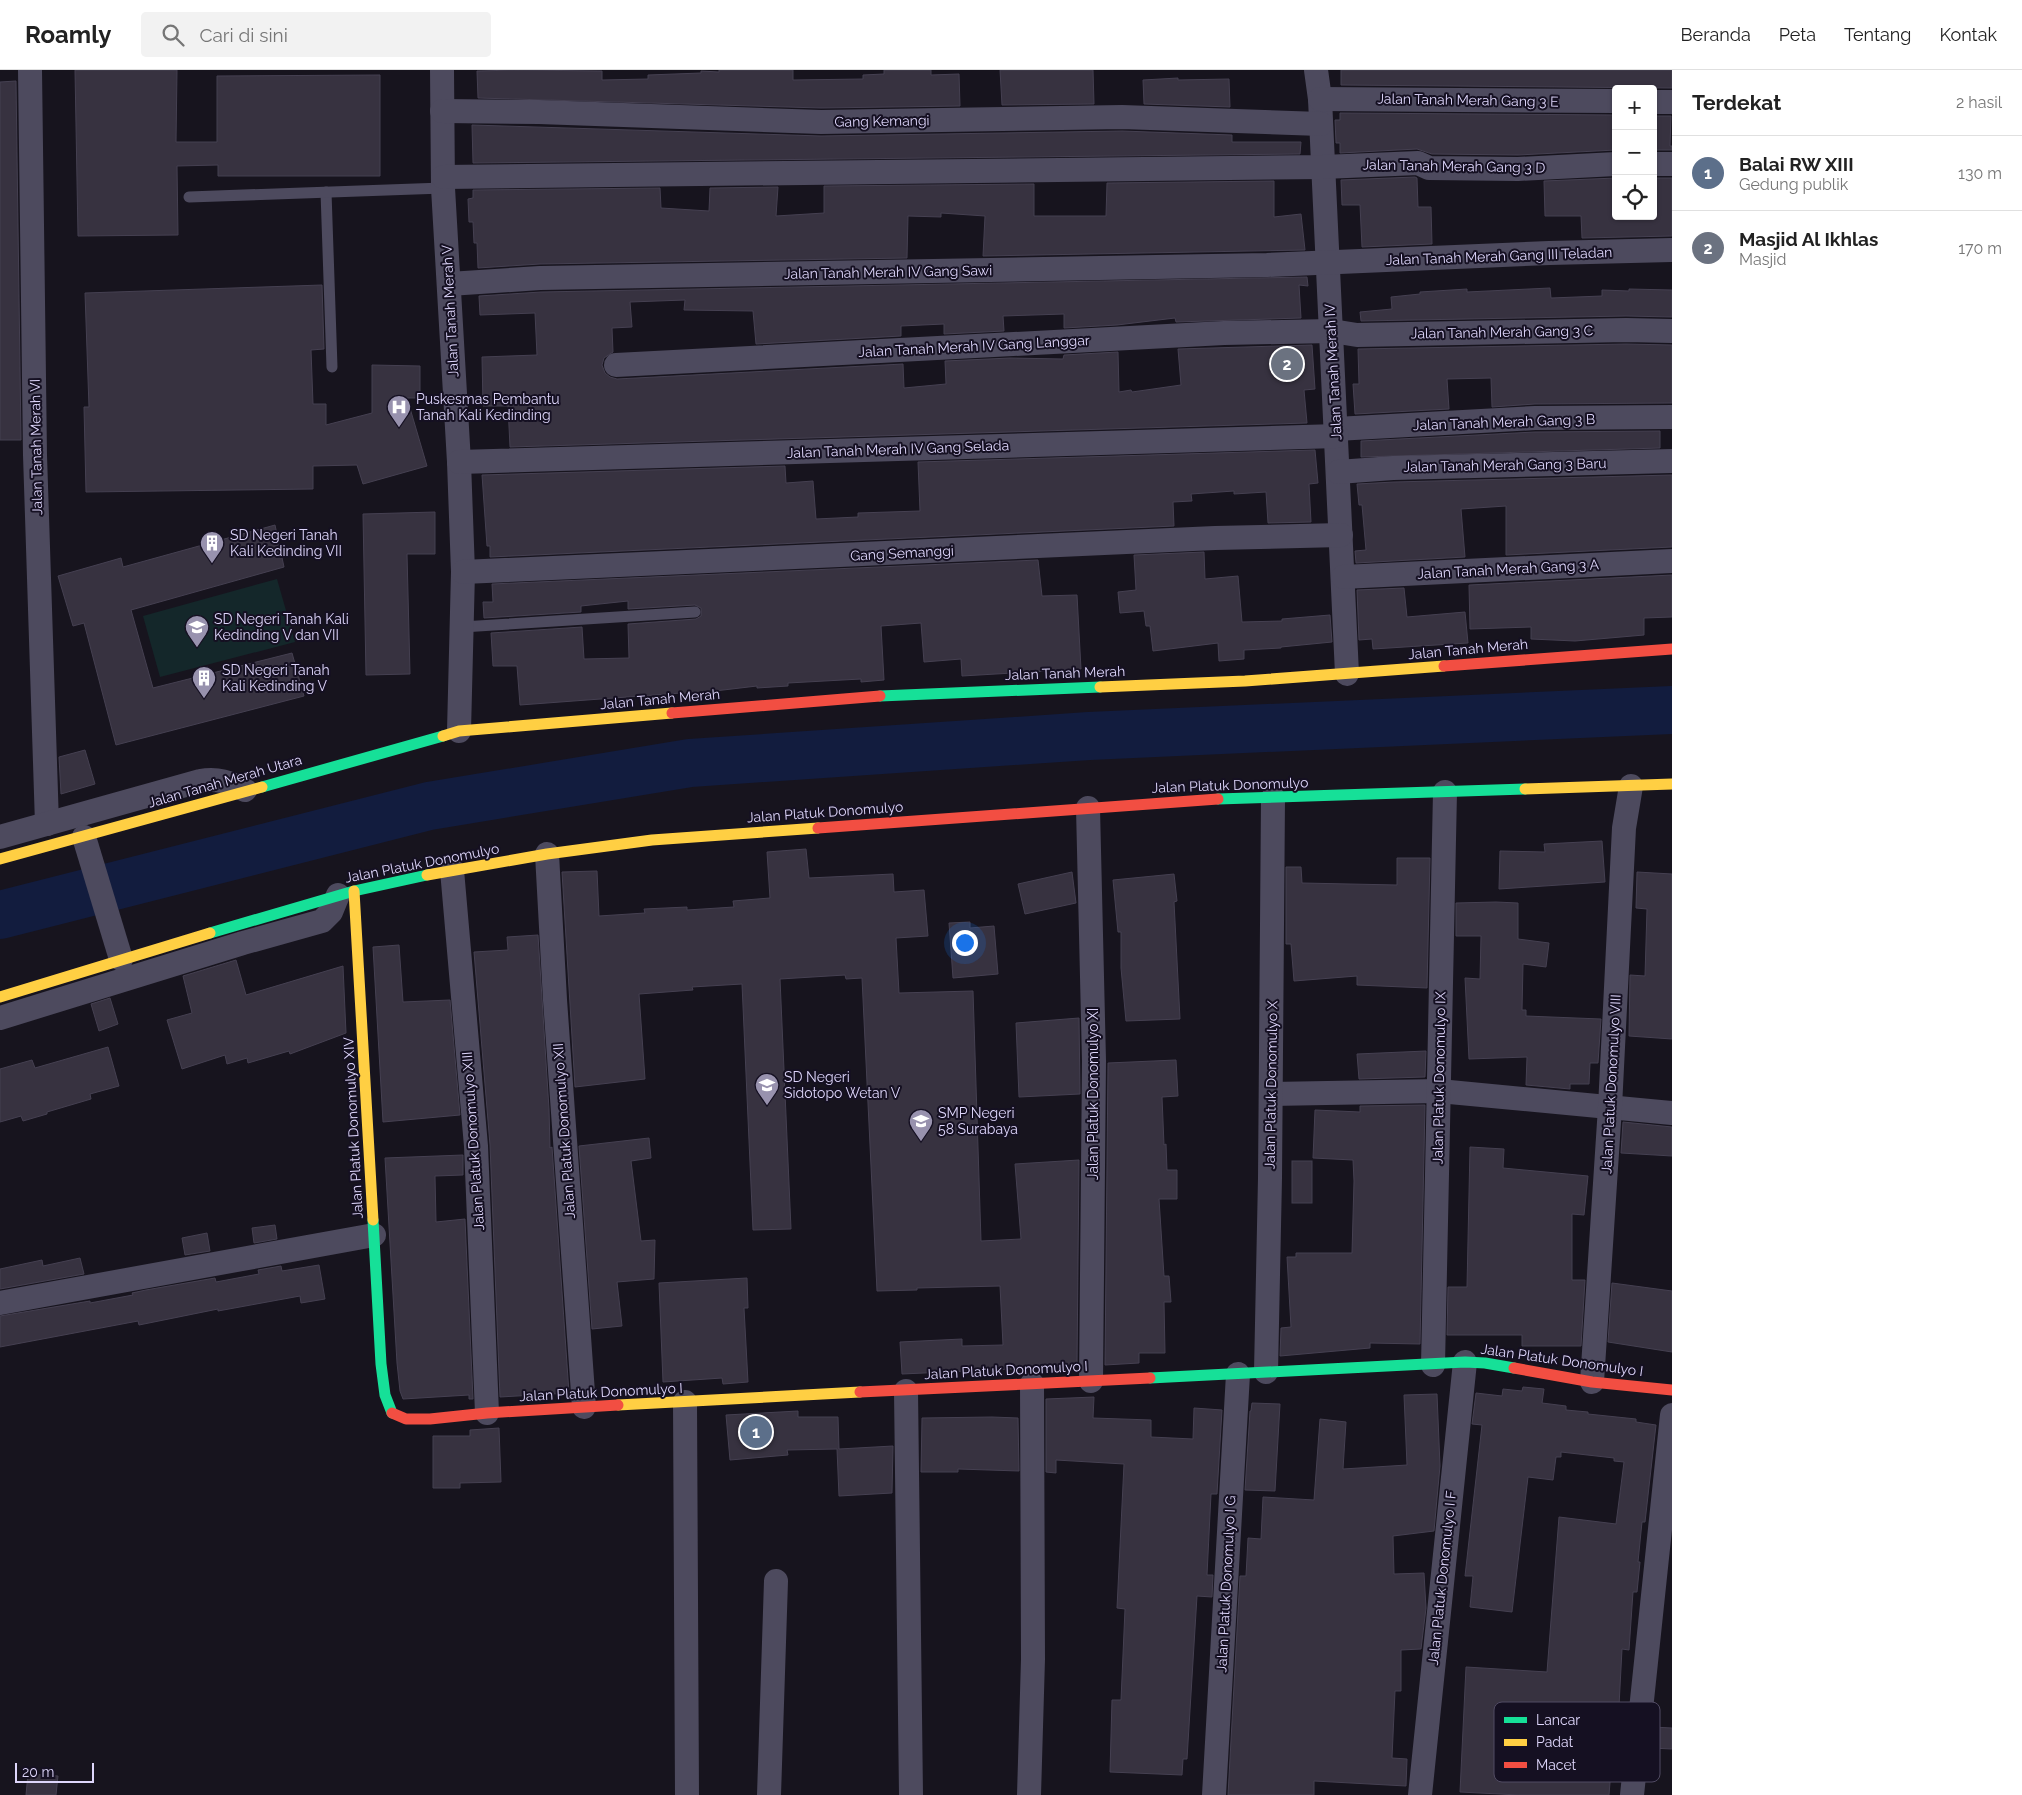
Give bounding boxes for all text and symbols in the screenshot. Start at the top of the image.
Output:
search box [141,12,491,57]
text: Roamly [25,20,111,49]
icon: search [159,21,187,49]
text: Cari di sini [199,24,288,46]
text: Beranda [1681,24,1751,45]
text: Peta [1779,24,1816,45]
text: Tentang [1844,24,1911,45]
text: Kontak [1939,24,1997,45]
map controls [1612,85,1657,220]
button: + [1612,85,1657,130]
street label: Jalan Tanah Merah Gang 3 E [1377,90,1559,110]
text: Terdekat [1692,90,1781,115]
text: 2 hasil [1956,93,2002,112]
street label: Gang Kemangi [834,112,930,130]
button: − [1612,130,1657,175]
text: Balai RW XIII [1739,153,1854,175]
street label: Jalan Tanah Merah Gang 3 D [1362,156,1546,176]
text: 1 [1704,164,1712,183]
text: 130 m [1958,164,2002,183]
button: locate [1612,175,1657,220]
text: Gedung publik [1739,175,1848,194]
text: Masjid Al Ikhlas [1739,228,1878,250]
text: 2 [1703,239,1713,258]
text: 170 m [1958,239,2002,258]
street label: Jalan Tanah Merah V [439,244,461,378]
street label: Jalan Tanah Merah Gang III Teladan [1385,244,1613,268]
text: Masjid [1739,250,1786,269]
street label: Jalan Tanah Merah IV Gang Sawi [784,262,992,282]
street label: Jalan Tanah Merah IV [1321,303,1345,441]
street label: Jalan Tanah Merah Gang 3 C [1411,322,1594,342]
street label: Jalan Tanah Merah IV Gang Langgar [858,332,1090,360]
pin: 2 [1271,345,1303,383]
street label: Jalan Tanah Merah VI [27,379,45,515]
place label: Puskesmas Pembantu Tanah Kali Kedinding [416,391,560,423]
hospital icon: Puskesmas Pembantu Tanah Kali Kedinding [386,394,412,428]
street label: Jalan Tanah Merah Gang 3 B [1413,411,1595,433]
street label: Jalan Tanah Merah IV Gang Selada [787,437,1009,461]
street label: Jalan Tanah Merah Gang 3 Baru [1403,455,1607,475]
place label: SD Negeri Tanah Kali Kedinding VII [230,527,342,559]
building icon: SD Negeri Tanah Kali Kedinding VII [199,530,225,564]
street label: Gang Semanggi [850,542,954,564]
street label: Jalan Tanah Merah Gang 3 A [1417,556,1600,582]
place label: SD Negeri Tanah Kali Kedinding V dan VII [214,611,349,643]
school or university icon: SD Negeri Tanah Kali Kedinding V dan VII [184,614,210,648]
street label: Jalan Tanah Merah [1407,636,1529,662]
place label: SD Negeri Tanah Kali Kedinding V [222,662,330,694]
street label: Jalan Tanah Merah [1005,663,1125,683]
building icon: SD Negeri Tanah Kali Kedinding V [191,665,217,699]
street label: Jalan Tanah Merah [599,686,721,712]
street label: Jalan Tanah Merah Utara [146,751,304,811]
street label: Jalan Platuk Donomulyo [1151,774,1309,796]
street label: Jalan Platuk Donomulyo [746,799,904,825]
street label: Jalan Platuk Donomulyo [344,840,500,886]
your location [952,930,978,956]
street label: Jalan Platuk Donomulyo IX [1429,991,1449,1164]
street label: Jalan Platuk Donomulyo VIII [1598,994,1624,1174]
street label: Jalan Platuk Donomulyo X [1262,1000,1280,1170]
street label: Jalan Platuk Donomulyo XI [1085,1008,1101,1180]
street label: Jalan Platuk Donomulyo XIV [340,1036,366,1219]
street label: Jalan Platuk Donomulyo XII [550,1043,578,1219]
street label: Jalan Platuk Donomulyo XIII [459,1051,487,1231]
place label: SD Negeri Sidotopo Wetan V [784,1069,901,1101]
school or university icon: SD Negeri Sidotopo Wetan V [754,1072,780,1106]
place label: SMP Negeri 58 Surabaya [938,1105,1018,1137]
school or university icon: SMP Negeri 58 Surabaya [908,1108,934,1142]
street label: Jalan Platuk Donomulyo I [1480,1341,1644,1379]
street label: Jalan Platuk Donomulyo I [924,1358,1088,1382]
street label: Jalan Platuk Donomulyo I [519,1380,683,1404]
pin: 1 [740,1413,772,1451]
street label: Jalan Platuk Donomulyo I F [1425,1490,1459,1666]
street label: Jalan Platuk Donomulyo I G [1213,1495,1239,1673]
legend [1494,1702,1660,1782]
text: Lancar [1536,1712,1580,1728]
text: Padat [1536,1734,1574,1750]
text: Macet [1536,1757,1577,1773]
scale bar [15,1760,94,1783]
text: 20 m [22,1764,54,1780]

